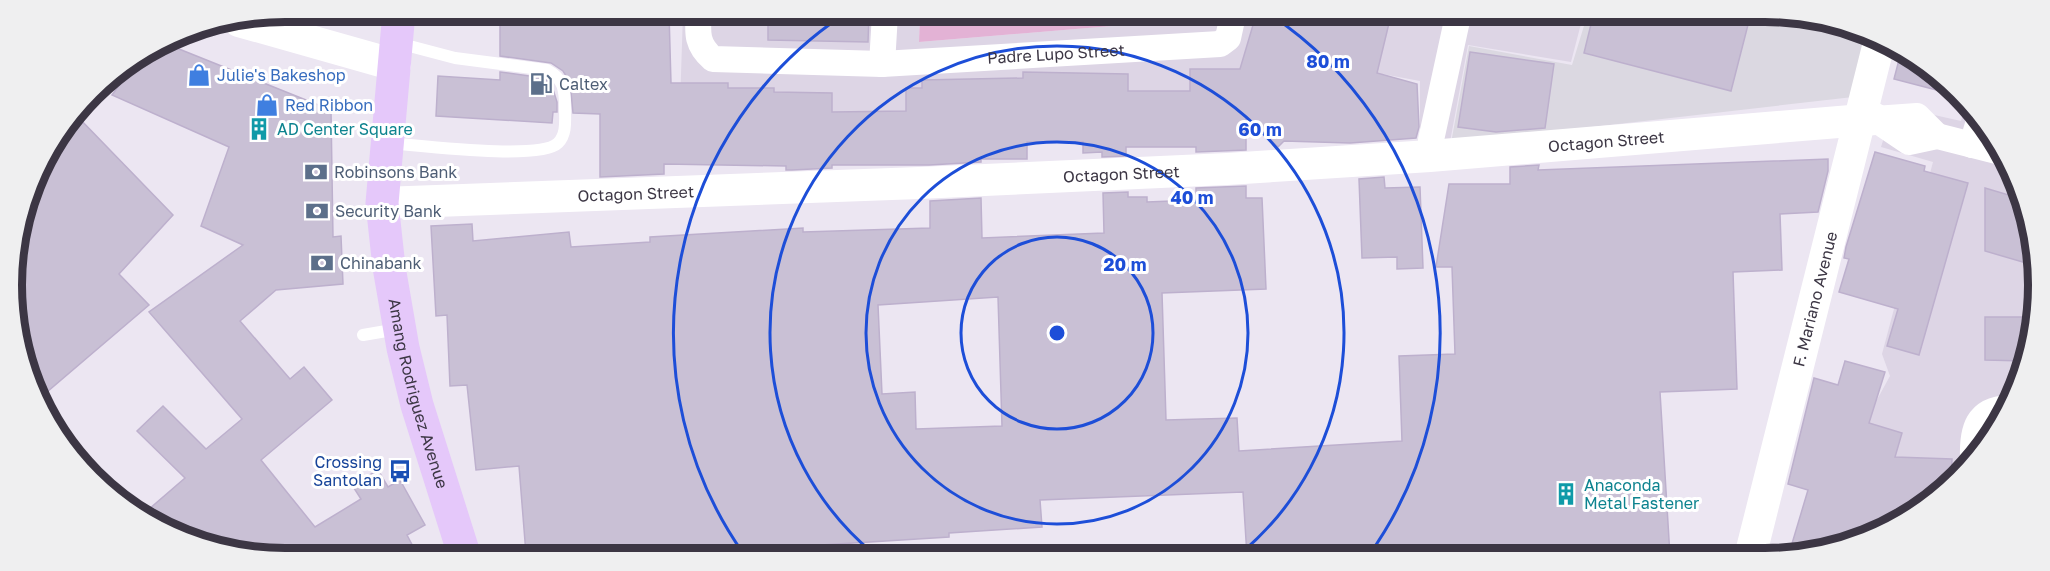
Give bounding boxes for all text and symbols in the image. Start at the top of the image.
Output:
street label: Padre Lupo Street [986,40,1125,68]
text: 80 m [1306,50,1350,72]
shop icon: Julie's Bakeshop [186,62,212,88]
place label: Julie's Bakeshop [217,65,346,85]
fuel station icon: Caltex [528,71,554,97]
place label: Caltex [559,74,608,94]
shop icon: Red Ribbon [254,92,280,118]
place label: Red Ribbon [285,95,373,115]
building icon: AD Center Square [246,116,272,142]
text: 60 m [1238,118,1282,140]
place label: AD Center Square [277,119,413,139]
street label: Octagon Street [1547,127,1665,156]
bank icon: Robinsons Bank [303,159,329,185]
street label: Octagon Street [1063,161,1180,186]
place label: Robinsons Bank [334,162,457,182]
street label: Octagon Street [577,181,695,206]
text: 40 m [1170,186,1214,208]
bank icon: Security Bank [304,198,330,224]
place label: Security Bank [335,201,442,221]
street label: F. Mariano Avenue [1788,229,1841,369]
bank icon: Chinabank [309,250,335,276]
place label: Chinabank [340,253,422,273]
text: 20 m [1104,253,1146,275]
street label: Amang Rodriguez Avenue [385,297,453,491]
centre of rings [1047,323,1067,343]
place label: Crossing Santolan [313,452,382,490]
bus stop icon: Crossing Santolan [387,458,413,484]
place label: Anaconda Metal Fastener [1584,475,1699,513]
building icon: Anaconda Metal Fastener [1553,481,1579,507]

